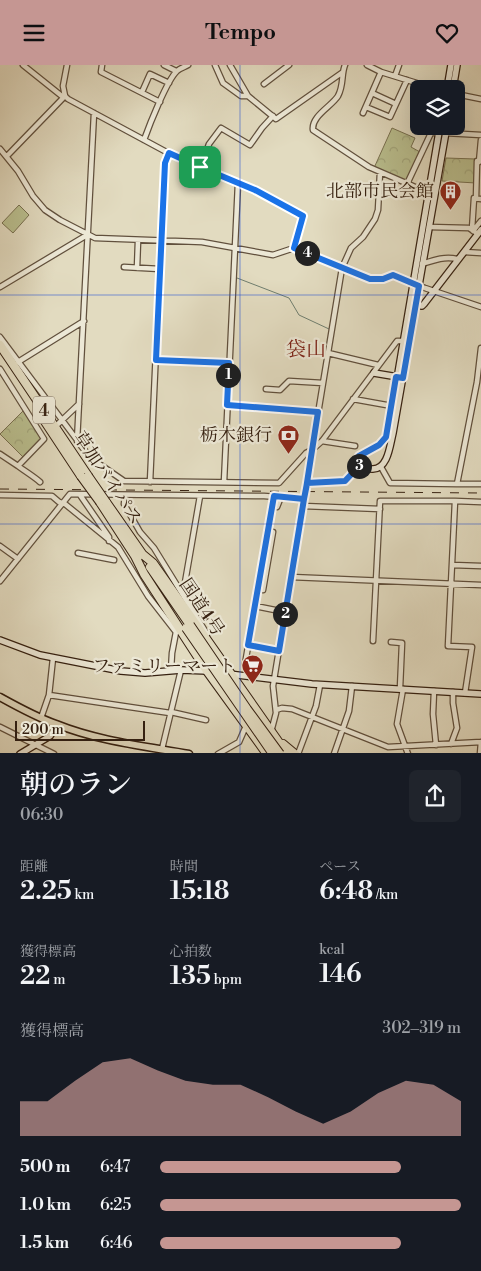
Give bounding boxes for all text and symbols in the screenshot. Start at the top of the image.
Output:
icon: menu [20,19,48,47]
text: Tempo [205,19,276,46]
icon: heart [433,19,461,47]
map controls [410,80,465,135]
button: layers [410,80,465,135]
pin [179,146,221,188]
icon: arrive [186,153,214,181]
building icon: 北部市民会館 [438,179,462,210]
place label: 北部市民会館 [326,180,434,203]
pin: 4 [294,241,320,265]
text: 4 [303,244,312,262]
district label: 袋山 [286,338,326,363]
pin: 1 [216,363,240,387]
text: 1 [225,366,232,384]
road number: 4 [33,397,55,423]
bank icon: 栃木銀行 [276,423,300,454]
place label: 栃木銀行 [200,424,272,447]
street label: 草加バイパス [68,427,147,529]
pin: 3 [346,453,372,479]
text: 3 [355,457,364,475]
street label: 国道4号 [174,574,229,641]
pin: 2 [272,601,298,627]
text: 2 [281,605,290,623]
supermarket icon: ファミリーマート [240,654,264,685]
place label: ファミリーマート [92,655,236,678]
scale bar [15,719,145,742]
text: 200 m [22,721,64,739]
text: 朝のラン [20,768,132,803]
button: share [409,770,461,822]
text: 06:30 [20,805,63,825]
text: 距離 [20,858,48,876]
text: 時間 [170,858,198,876]
text: ペース [319,858,361,876]
text: 2.25 [20,876,72,907]
text: 15:18 [170,876,230,907]
text: 6:48 [319,876,373,907]
text: km [72,886,94,904]
text: /km [373,886,398,904]
text: kcal [319,941,345,959]
text: 獲得標高 [20,943,76,961]
text: 心拍数 [170,943,212,961]
text: 146 [319,959,362,990]
text: 22 [20,961,50,992]
text: 135 [170,961,211,992]
text: m [50,971,66,989]
text: bpm [211,971,242,989]
text: 302–319 m [382,1018,461,1038]
text: 獲得標高 [20,1021,84,1041]
text: 500 m [20,1157,70,1177]
text: 6:47 [100,1157,130,1177]
text: 1.0 km [20,1195,71,1215]
text: 6:25 [100,1195,131,1215]
text: 1.5 km [20,1233,69,1253]
text: 6:46 [100,1233,133,1253]

